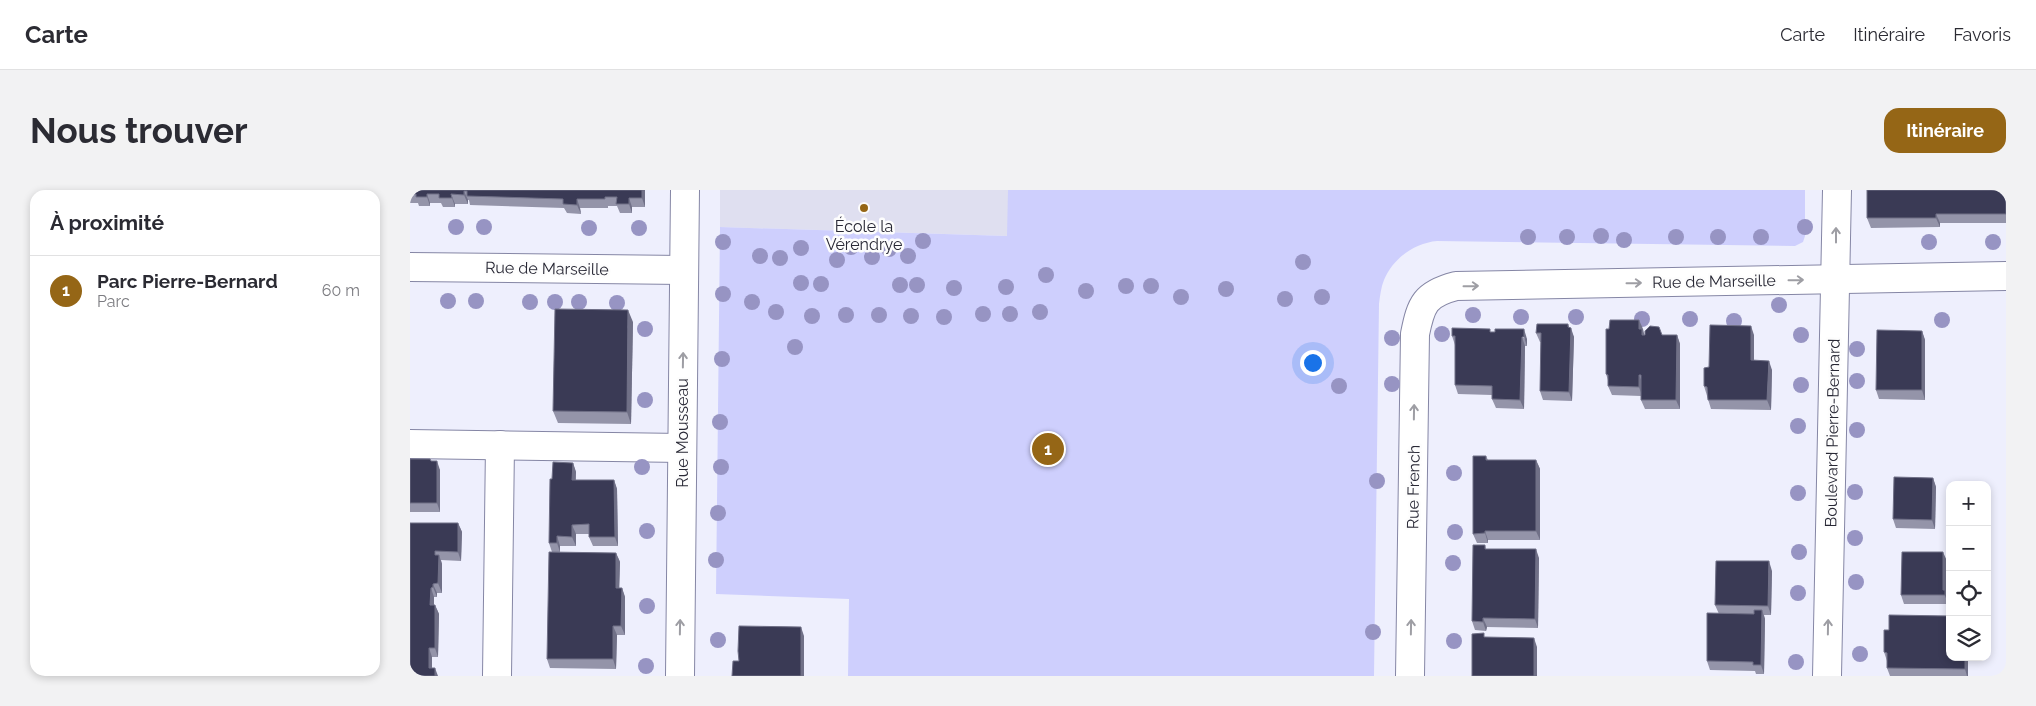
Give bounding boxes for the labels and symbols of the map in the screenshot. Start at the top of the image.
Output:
marker: École la Vérendrye [858,202,870,214]
place label: École la Vérendrye [826,216,902,254]
one-way arrow [1831,227,1841,243]
street label: Rue de Marseille [485,258,609,279]
street label: Rue de Marseille [1652,271,1776,292]
one-way arrow [1788,275,1804,284]
one-way arrow [1625,278,1641,288]
one-way arrow [1462,281,1479,291]
street label: Boulevard Pierre-Bernard [1821,338,1844,527]
your location [1300,350,1326,376]
one-way arrow [678,352,688,368]
street label: Rue Mousseau [673,378,692,488]
one-way arrow [1409,405,1419,421]
pin: 1 [1032,430,1064,468]
street label: Rue French [1403,445,1424,529]
one-way arrow [675,620,685,636]
one-way arrow [1406,620,1416,636]
one-way arrow [1823,620,1832,636]

